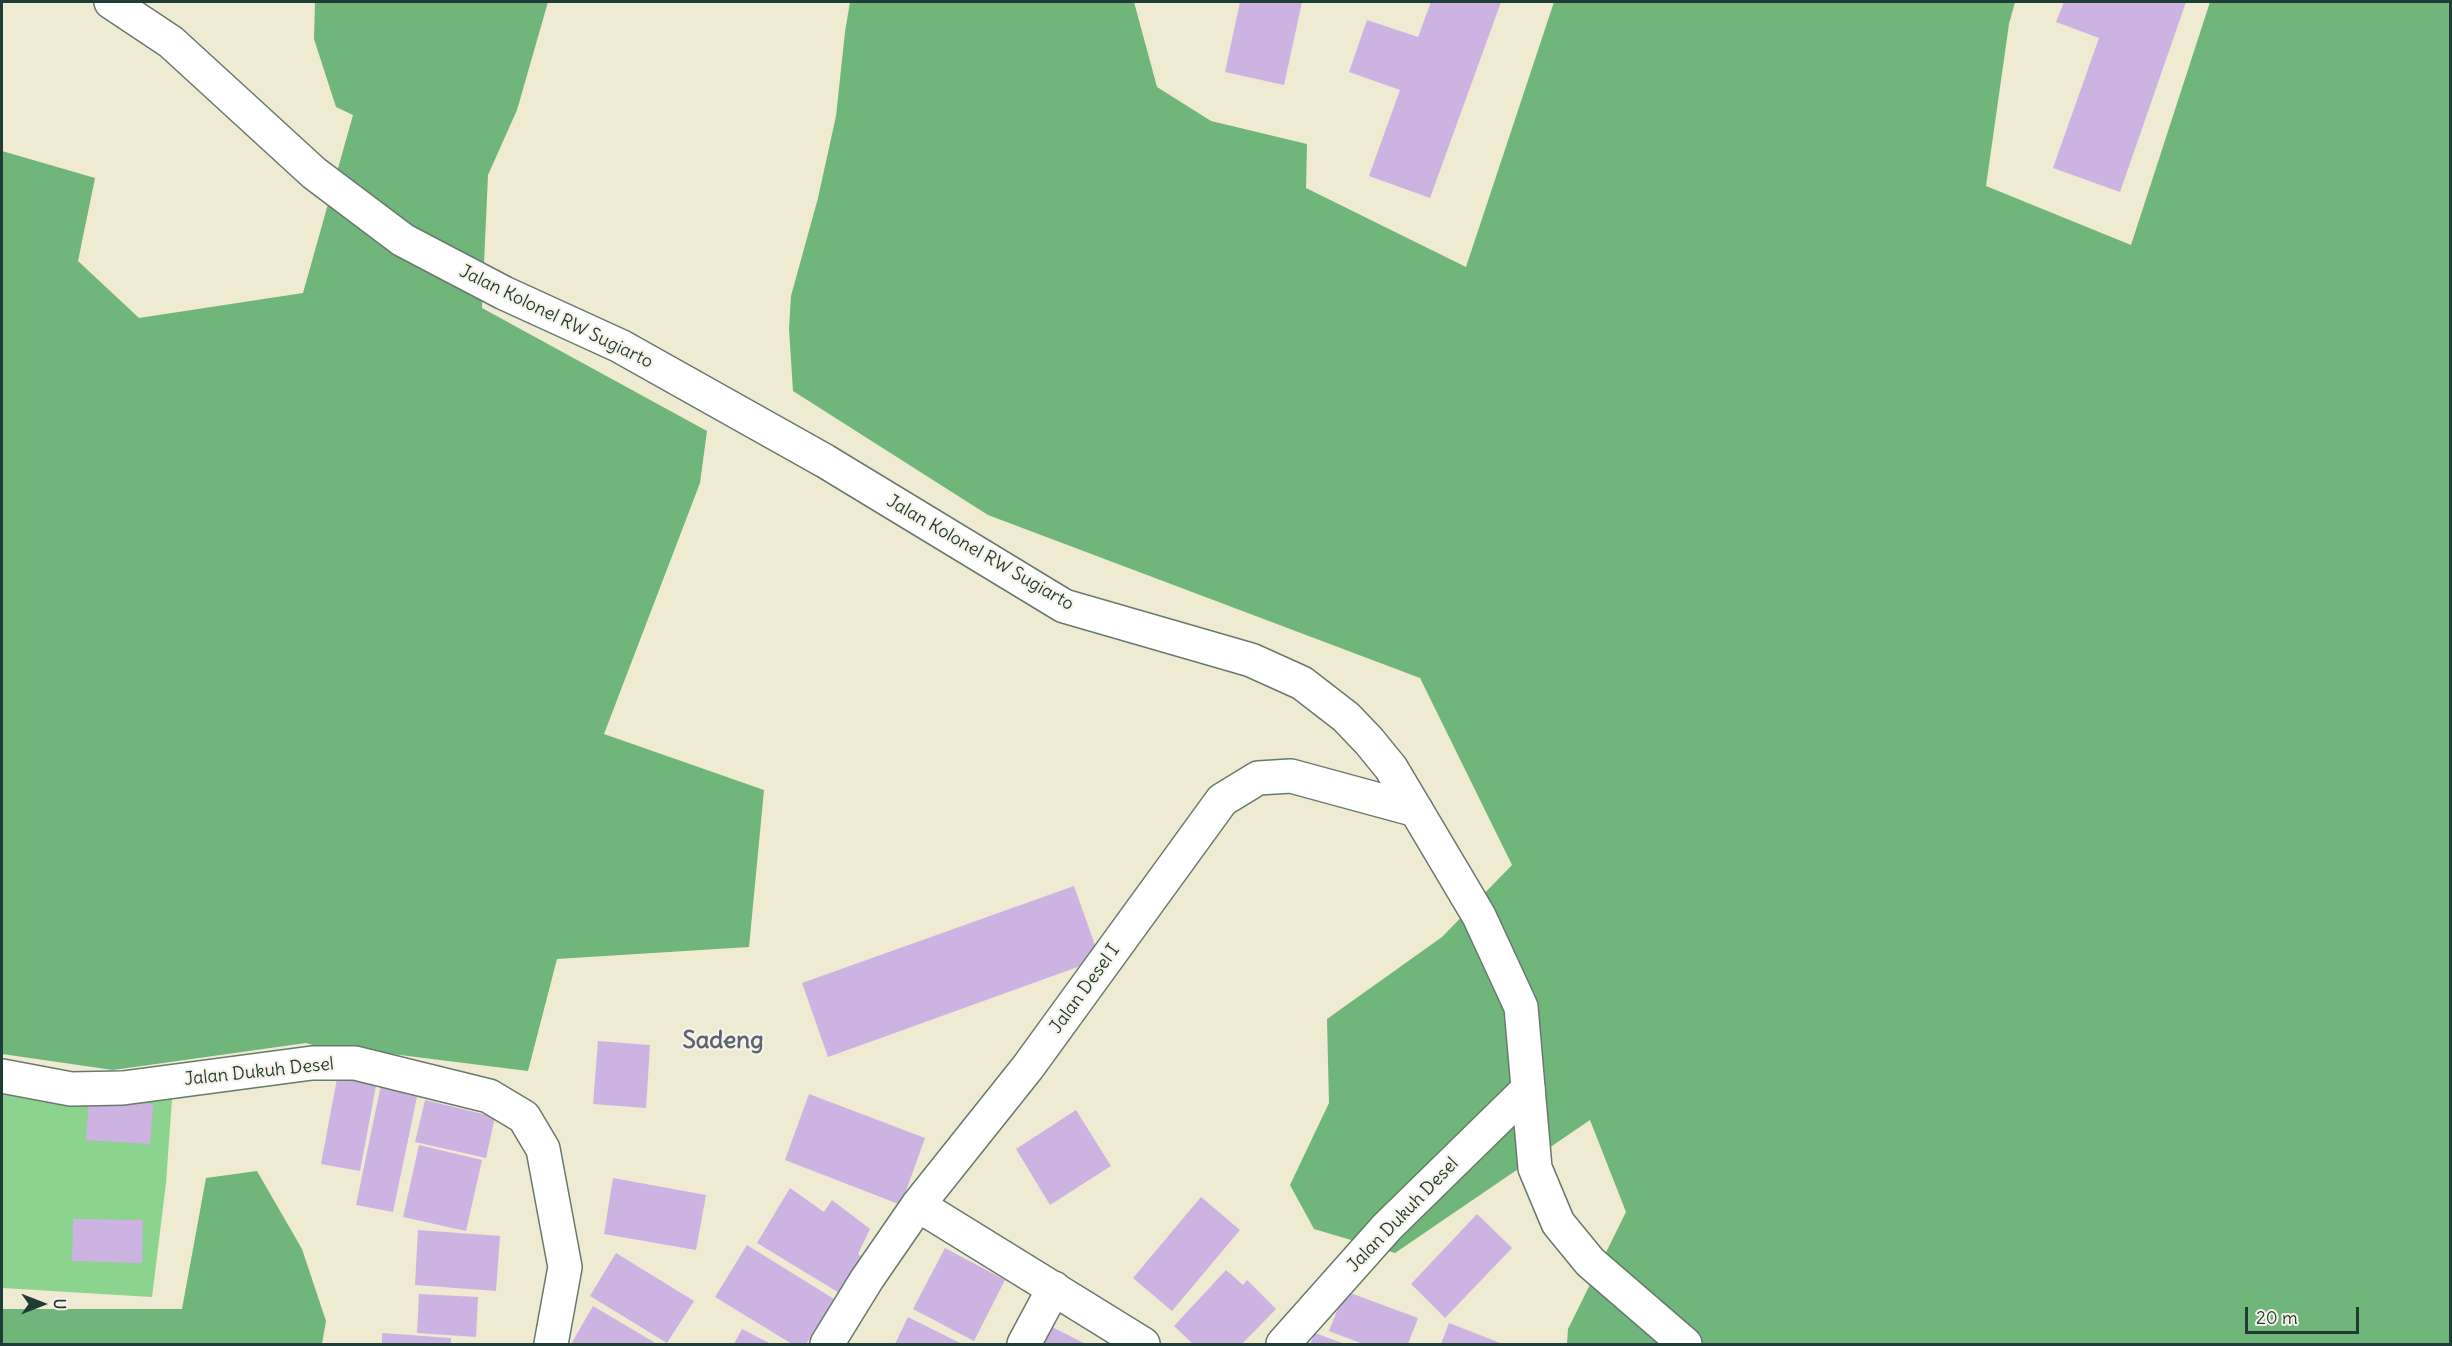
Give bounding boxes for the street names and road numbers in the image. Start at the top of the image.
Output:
street label: Jalan Kolonel RW Sugiarto [456,261,656,373]
street label: Jalan Kolonel RW Sugiarto [883,491,1077,615]
street label: Jalan Desel I [1045,940,1125,1038]
street label: Jalan Dukuh Desel [183,1053,335,1091]
street label: Jalan Dukuh Desel [1343,1153,1463,1277]

